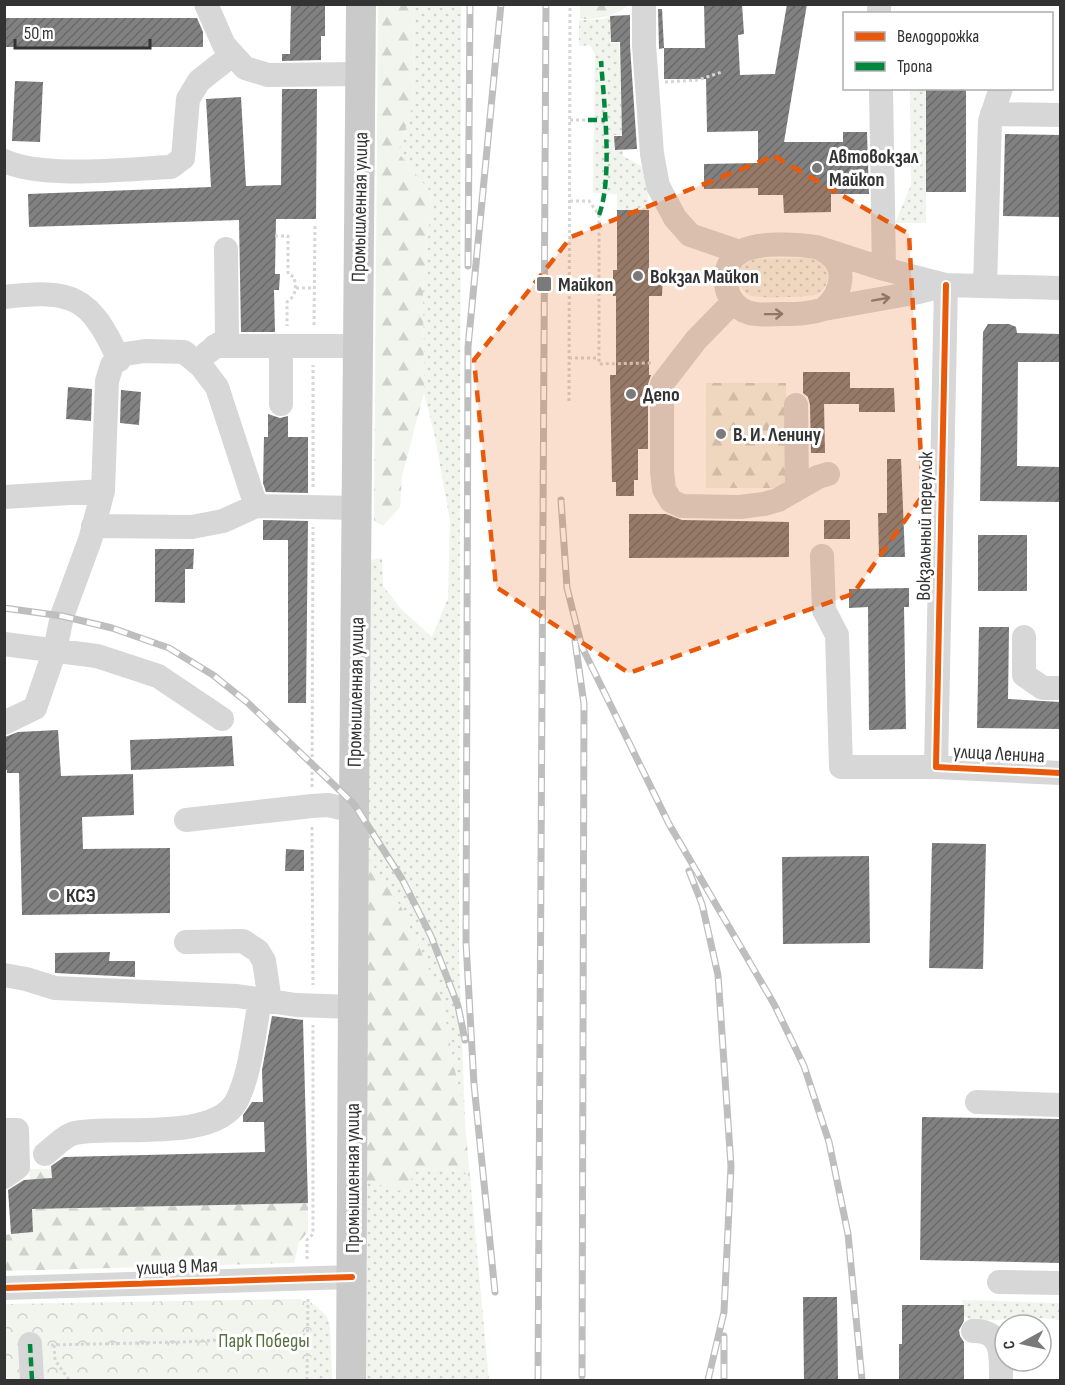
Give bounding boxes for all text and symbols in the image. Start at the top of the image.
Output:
scale bar [15,12,150,50]
legend [843,12,1053,90]
text: 50 m [24,23,54,44]
text: Велодорожка [897,26,979,47]
text: Тропа [897,56,933,77]
street label: Промышленная улица [347,132,373,282]
place label: Автовокзал Майкоп [828,145,919,192]
marker: Автовокзал Майкоп [810,161,824,175]
place label: Вокзал Майкоп [650,265,759,289]
marker: Вокзал Майкоп [631,269,645,283]
place label: Майкоп [558,273,613,297]
marker: Майкоп [535,275,553,293]
one-way arrow [871,293,891,304]
one-way arrow [764,308,784,320]
place label: Депо [643,383,680,407]
marker: Депо [624,387,638,401]
place label: В. И. Ленину [733,423,822,447]
marker: В. И. Ленину [714,427,728,441]
street label: Вокзальный переулок [912,451,938,601]
street label: Промышленная улица [343,617,369,767]
street label: улица Ленина [953,740,1045,768]
place label: КСЭ [66,884,96,908]
marker: КСЭ [47,888,61,902]
street label: Промышленная улица [341,1103,365,1253]
street label: улица 9 Мая [136,1254,218,1280]
north arrow [993,1313,1053,1373]
park label: Парк Победы [218,1329,310,1353]
text: С [1000,1339,1020,1350]

